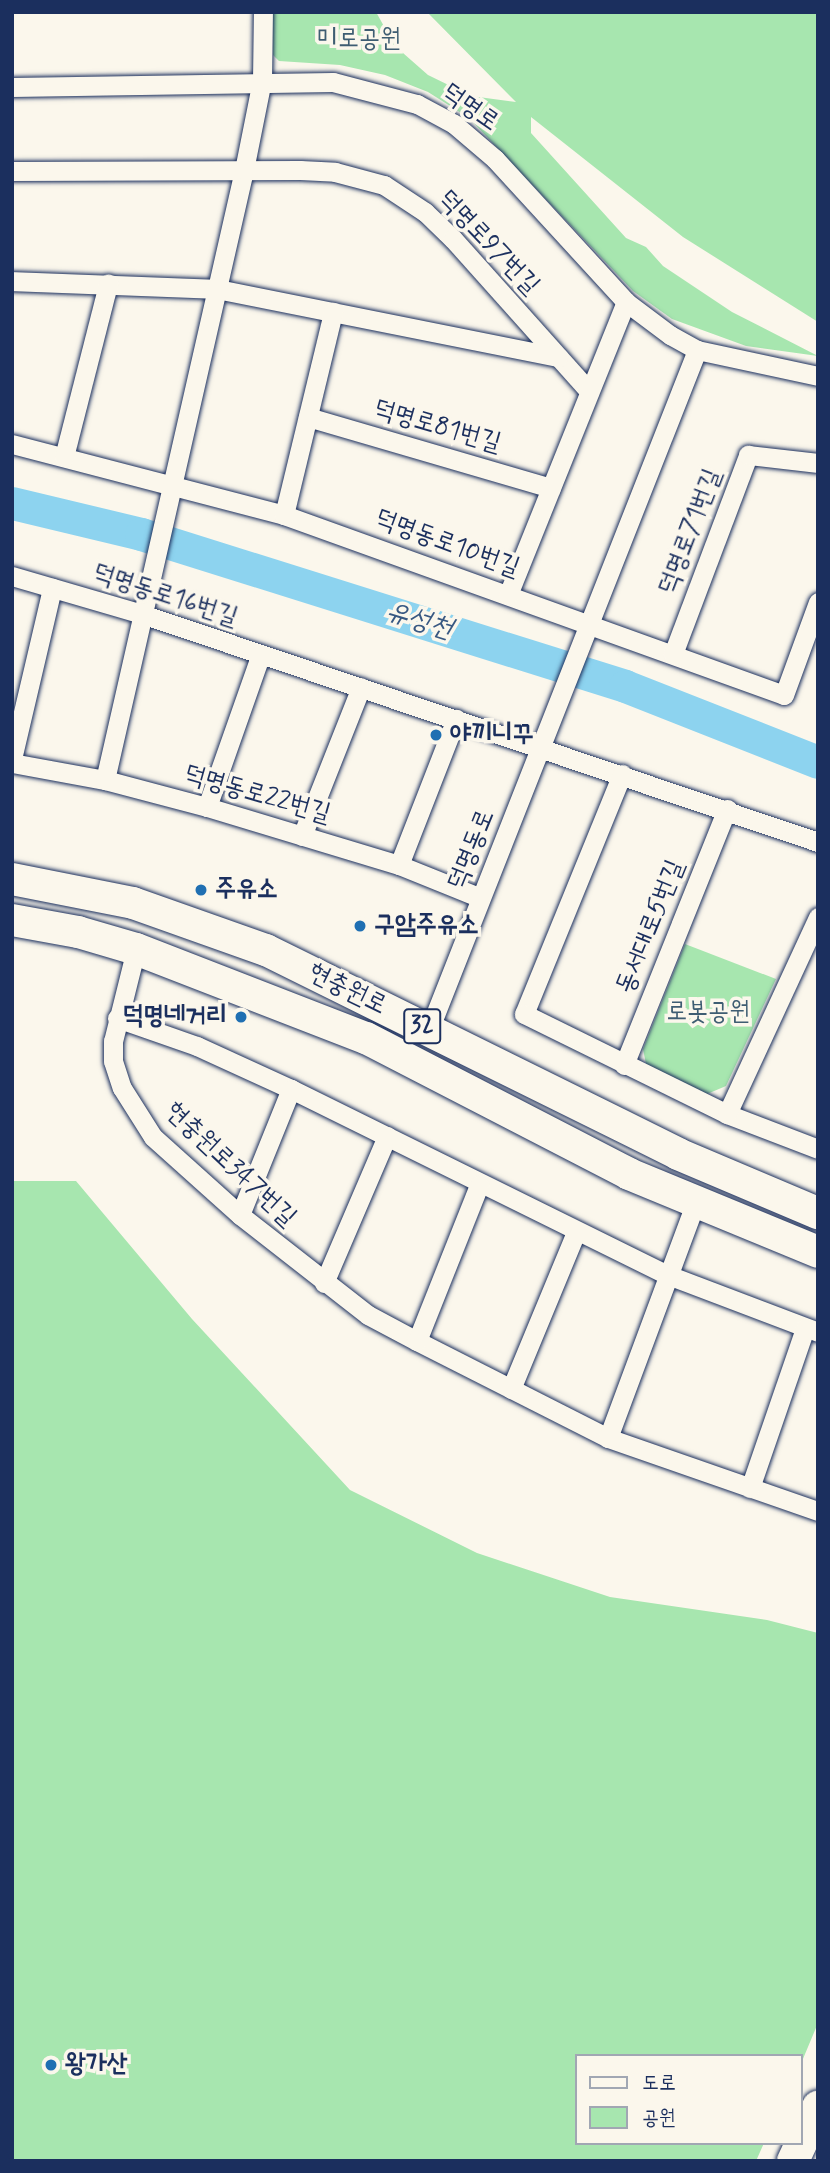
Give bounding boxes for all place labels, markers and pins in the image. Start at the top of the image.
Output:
place label: 야끼니꾸 [450,719,534,751]
marker: 야끼니꾸 [428,727,444,743]
place label: 주유소 [215,874,278,906]
marker: 주유소 [193,882,209,898]
place label: 구암주유소 [374,910,479,942]
marker: 구암주유소 [352,918,368,934]
place label: 덕명네거리 [122,1001,227,1033]
marker: 덕명네거리 [233,1009,249,1025]
place label: 왕가산 [65,2049,128,2081]
marker: 왕가산 [43,2057,59,2073]

